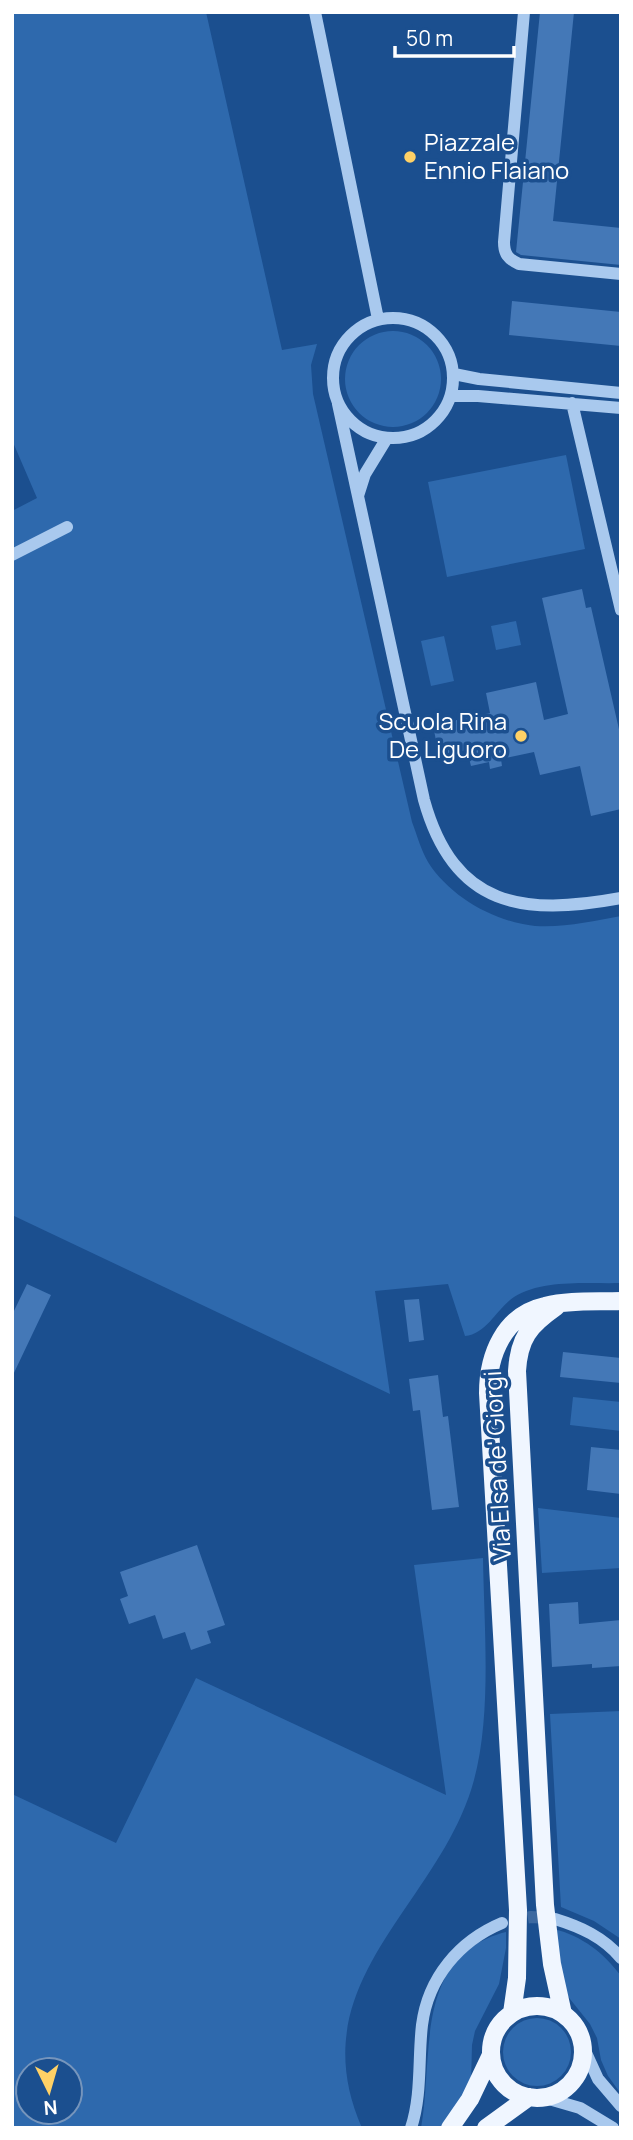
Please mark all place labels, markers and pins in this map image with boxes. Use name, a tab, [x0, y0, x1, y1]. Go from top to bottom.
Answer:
place label: Piazzale Ennio Flaiano	[424, 125, 569, 186]
marker: Piazzale Ennio Flaiano	[402, 149, 418, 165]
place label: Scuola Rina De Liguoro	[378, 704, 507, 765]
marker: Scuola Rina De Liguoro	[513, 728, 529, 744]

